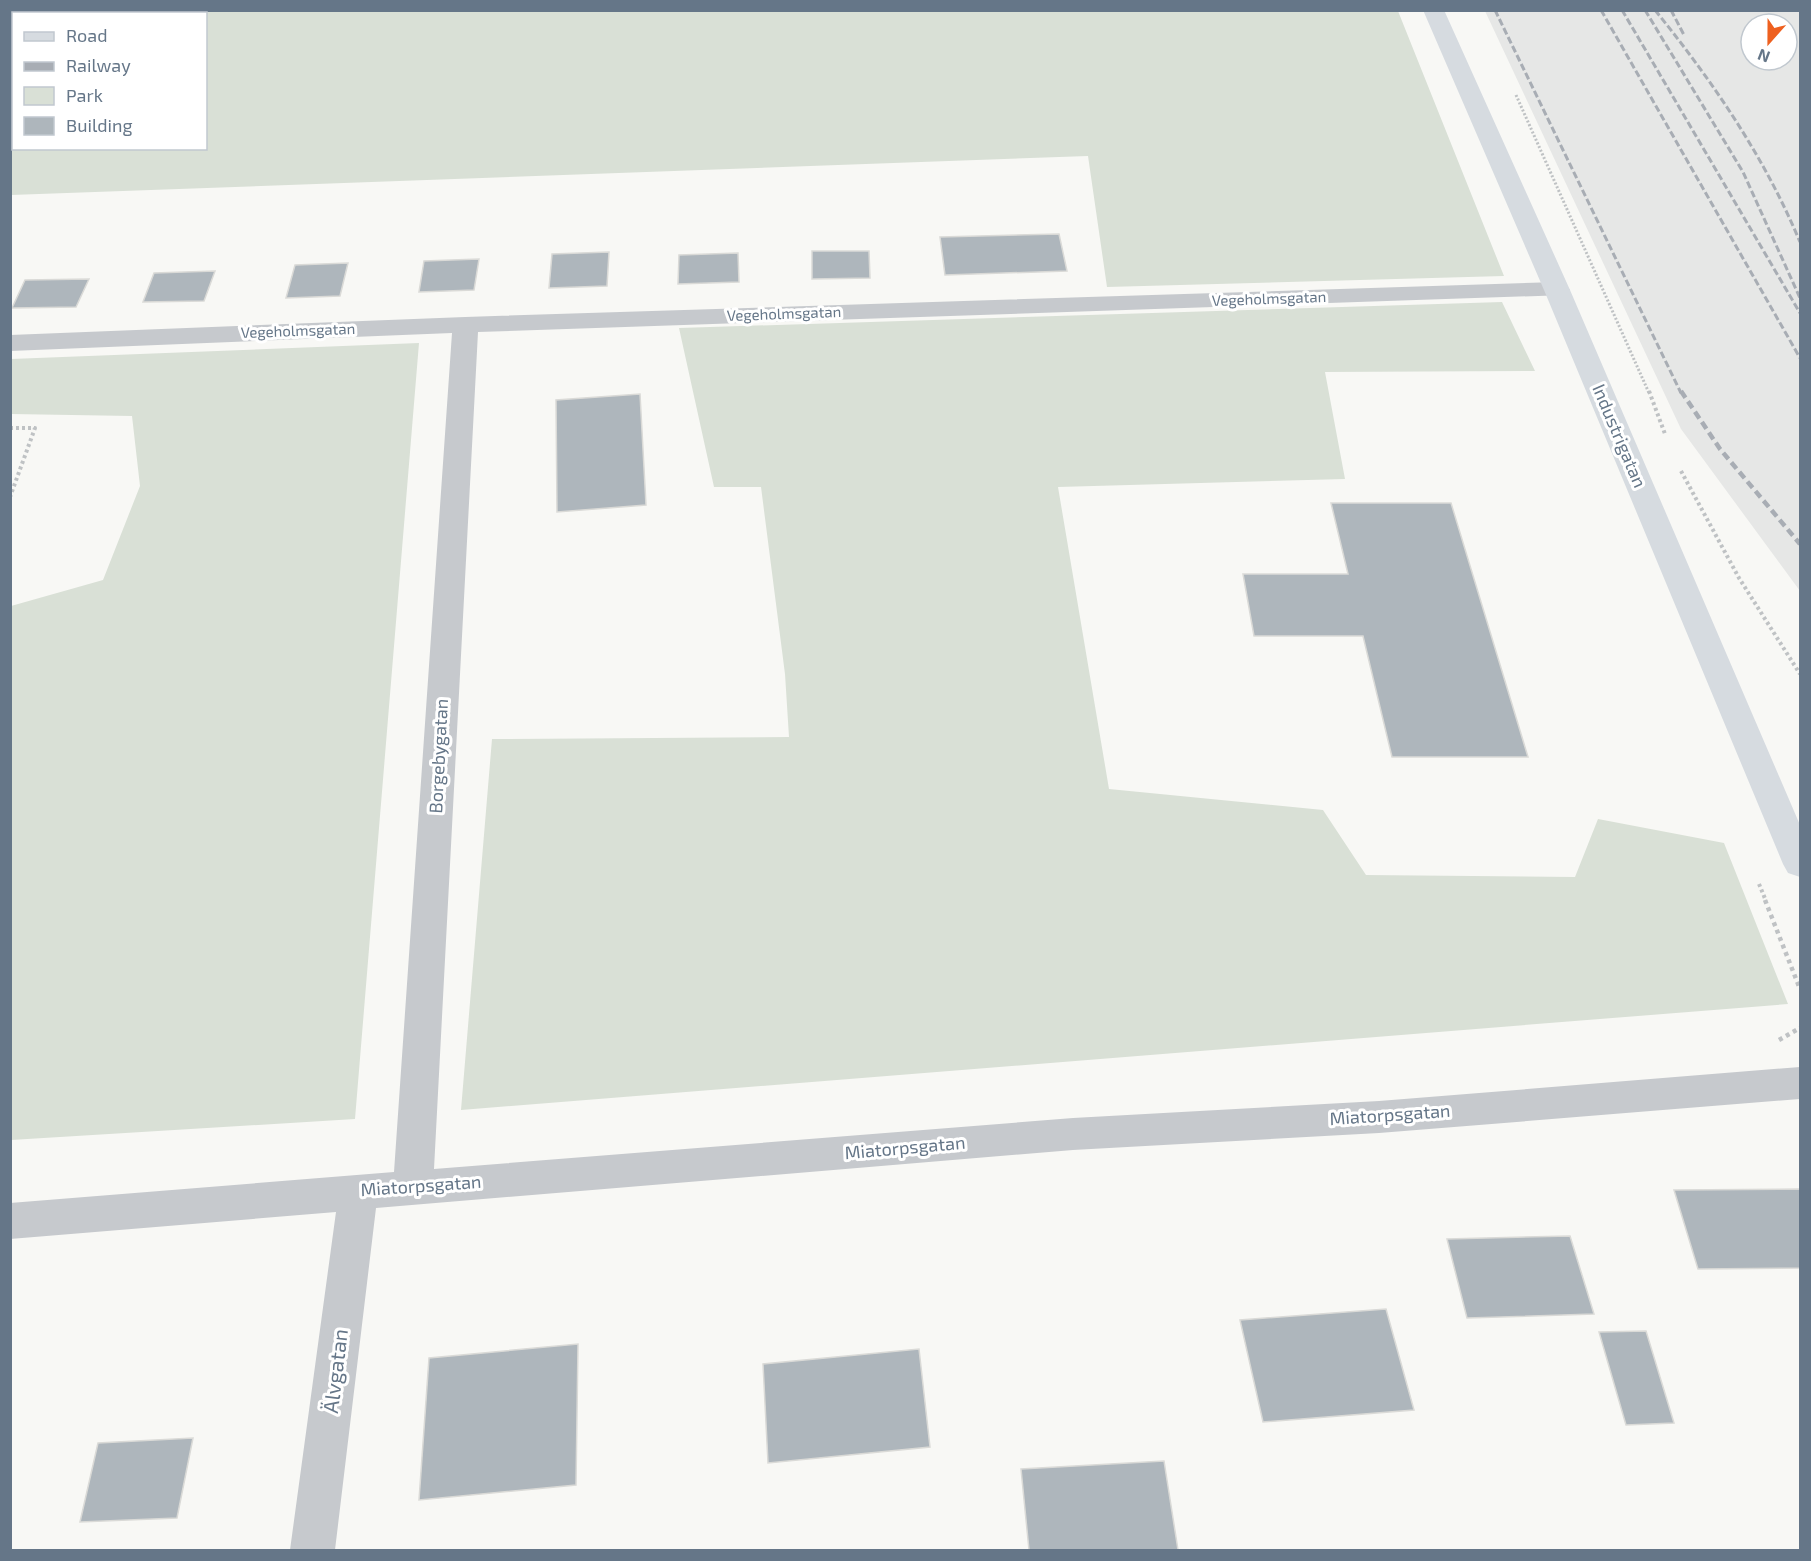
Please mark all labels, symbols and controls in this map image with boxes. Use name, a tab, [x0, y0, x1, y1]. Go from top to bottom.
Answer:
legend	[12, 12, 207, 150]
north arrow	[1739, 12, 1799, 72]
text: Road	[66, 24, 107, 46]
text: N	[1755, 46, 1772, 67]
text: Railway	[66, 54, 131, 76]
text: Park	[66, 84, 103, 106]
text: Building	[66, 114, 133, 136]
street label: Vegeholmsgatan	[1211, 287, 1327, 309]
street label: Vegeholmsgatan	[726, 302, 842, 324]
street label: Vegeholmsgatan	[240, 319, 356, 341]
street label: Industrigatan	[1588, 380, 1652, 491]
street label: Borgebygatan	[424, 698, 452, 814]
street label: Miatorpsgatan	[1329, 1099, 1451, 1129]
street label: Miatorpsgatan	[844, 1131, 966, 1163]
street label: Miatorpsgatan	[360, 1170, 482, 1200]
street label: Älvgatan	[317, 1327, 352, 1414]

